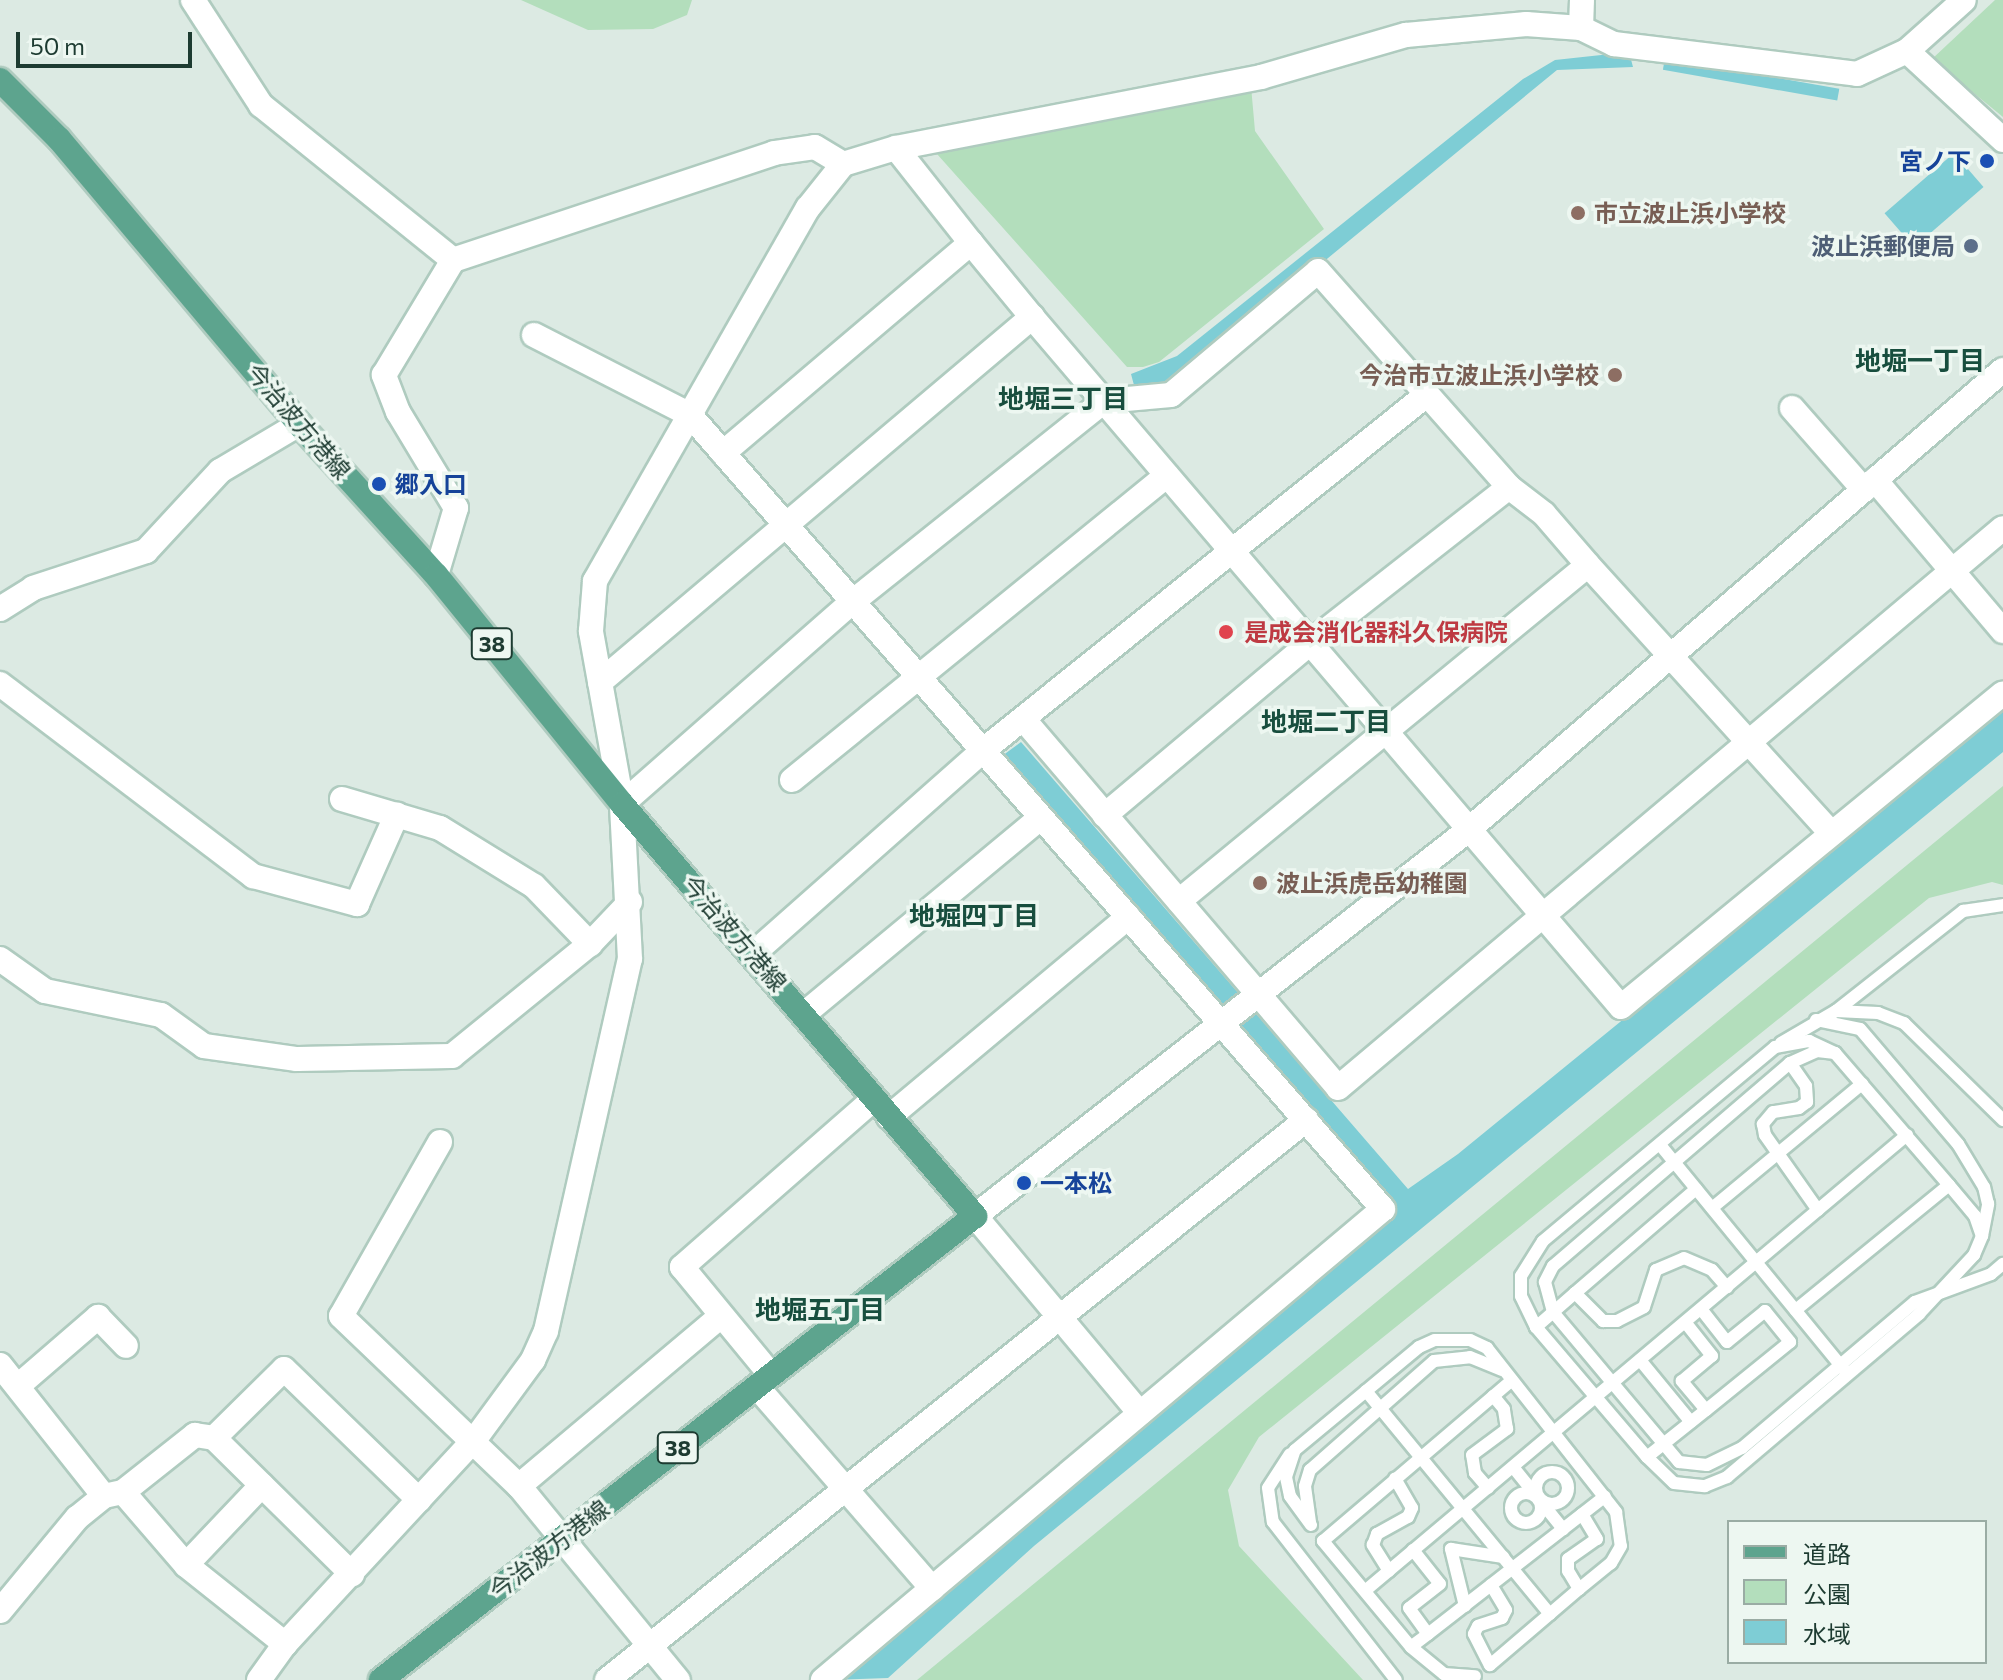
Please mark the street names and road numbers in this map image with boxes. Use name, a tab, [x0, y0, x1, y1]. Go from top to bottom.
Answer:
street label: 今治波方港線	[241, 357, 357, 485]
road number: 38	[470, 626, 514, 662]
street label: 今治波方港線	[677, 869, 793, 997]
road number: 38	[656, 1430, 700, 1466]
street label: 今治波方港線	[483, 1493, 615, 1605]

